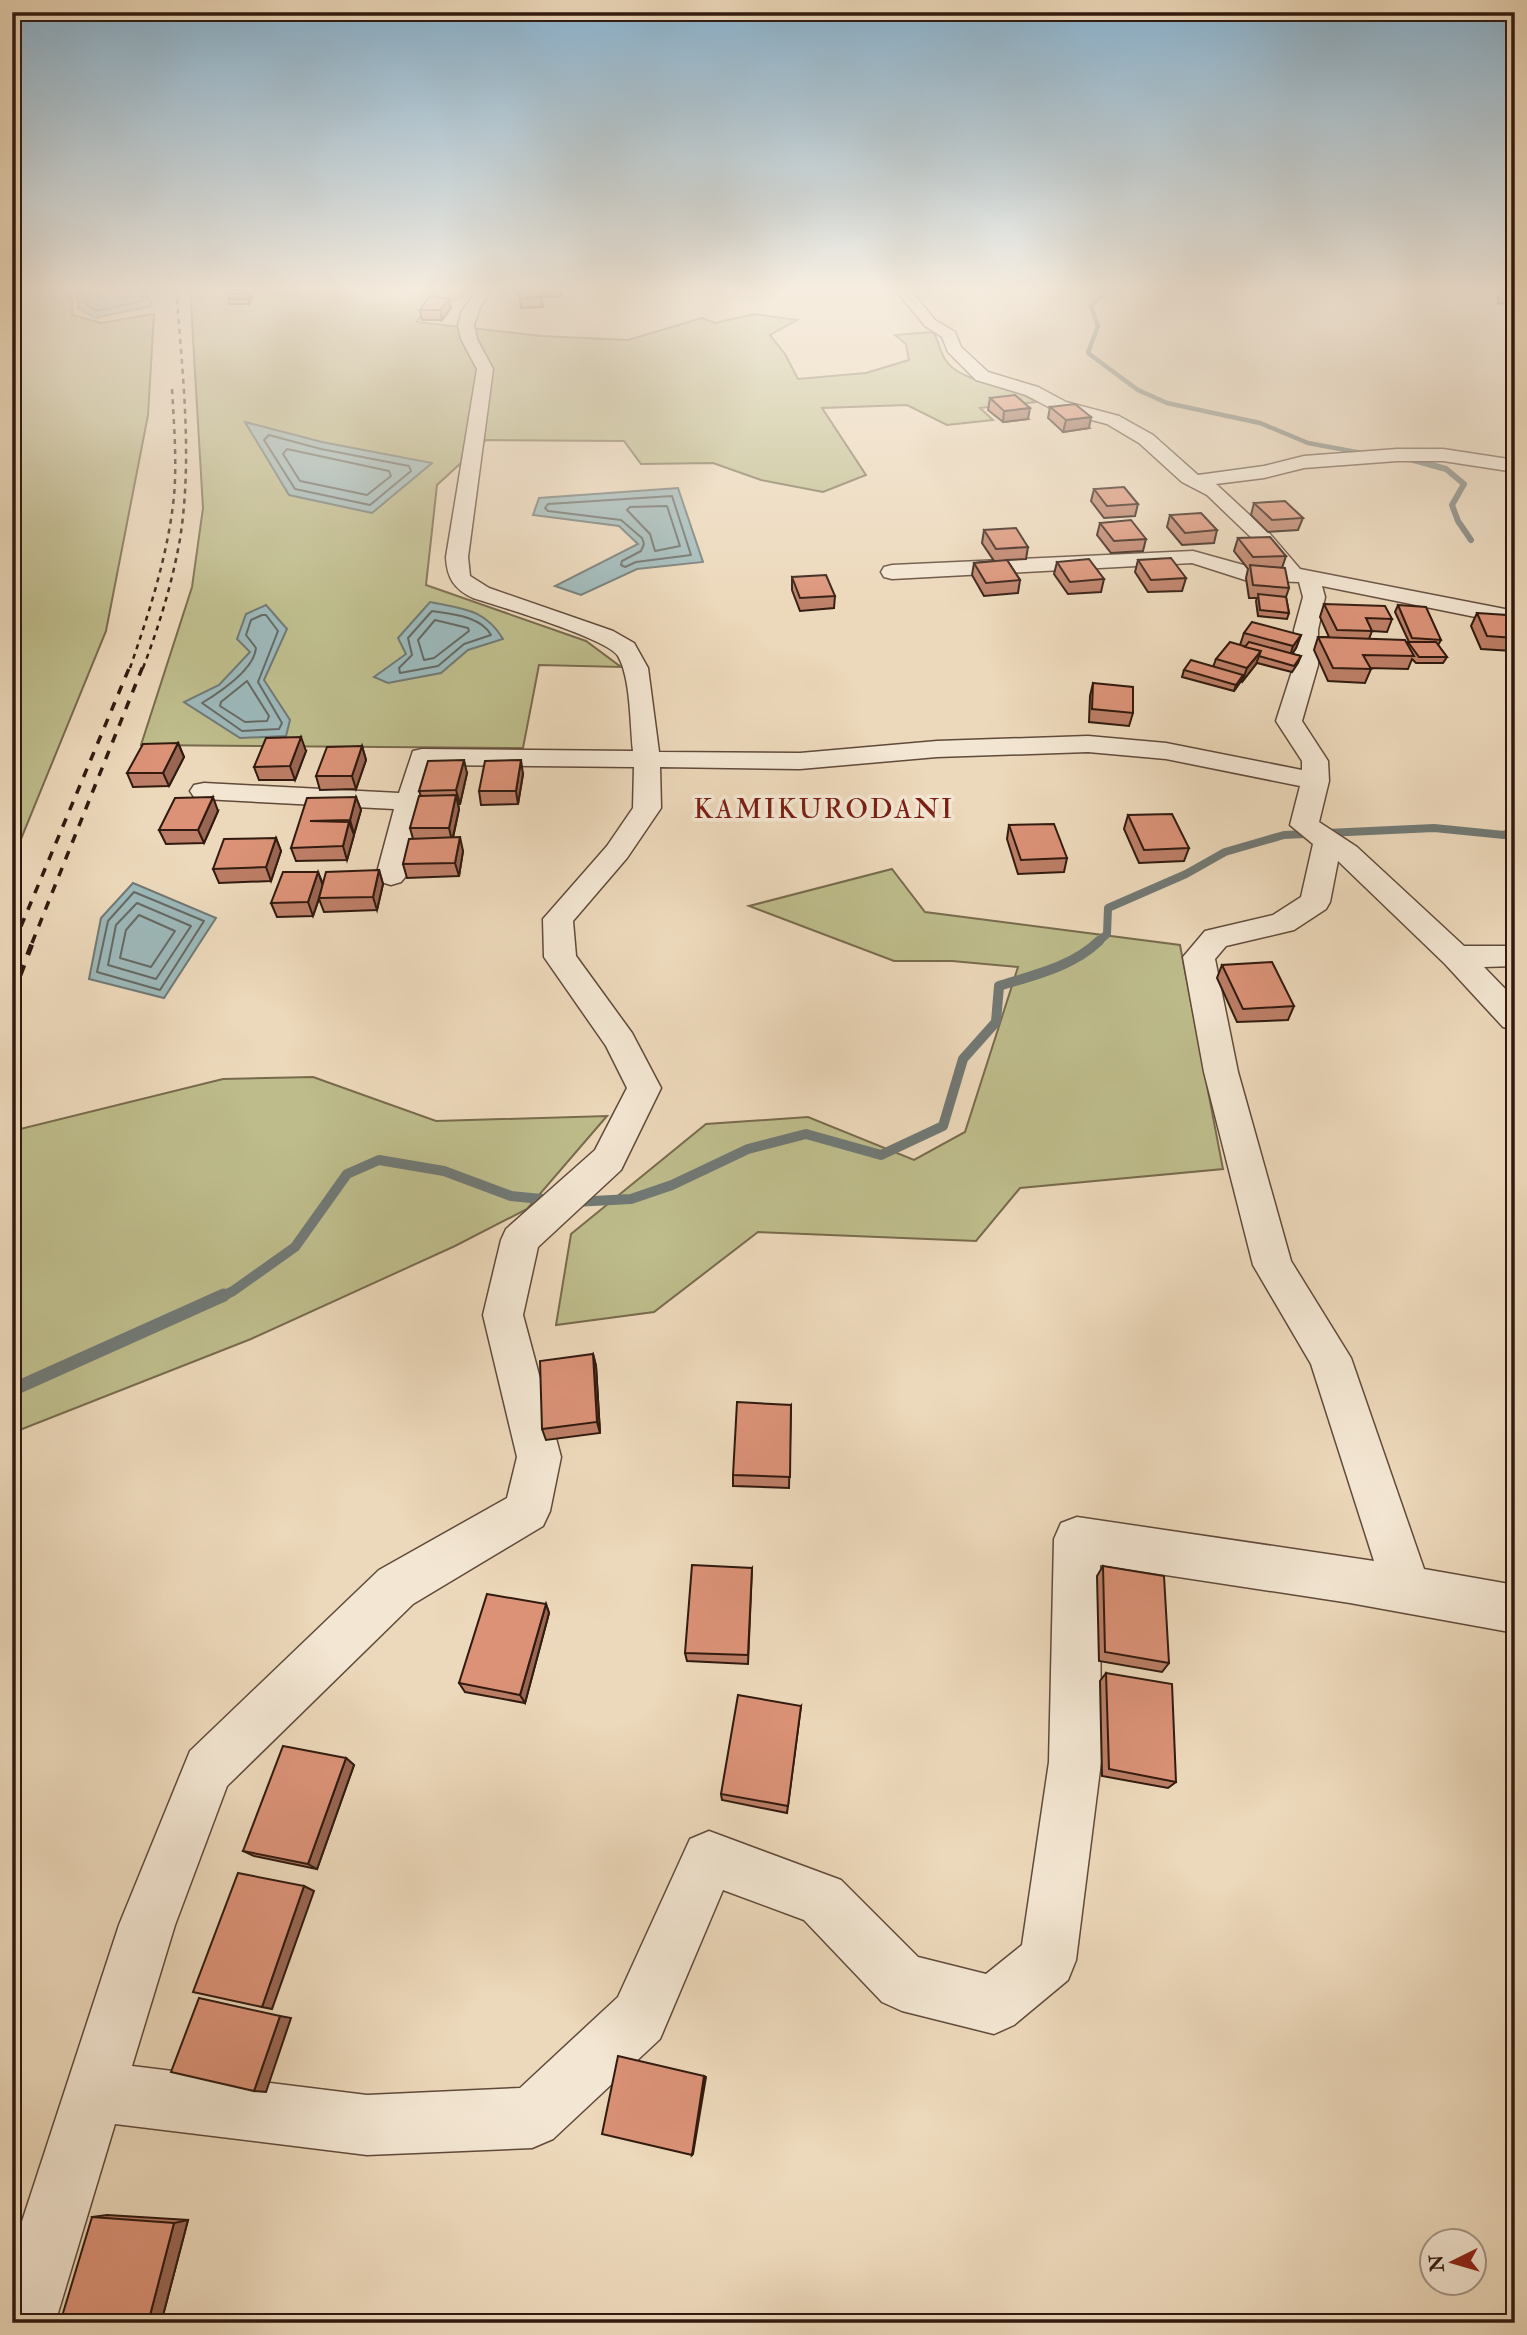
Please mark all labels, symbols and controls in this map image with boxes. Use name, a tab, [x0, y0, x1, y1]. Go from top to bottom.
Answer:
district label: KAMIKURODANI	[694, 792, 954, 827]
north arrow	[1418, 2226, 1488, 2296]
text: N	[1424, 2253, 1450, 2274]

